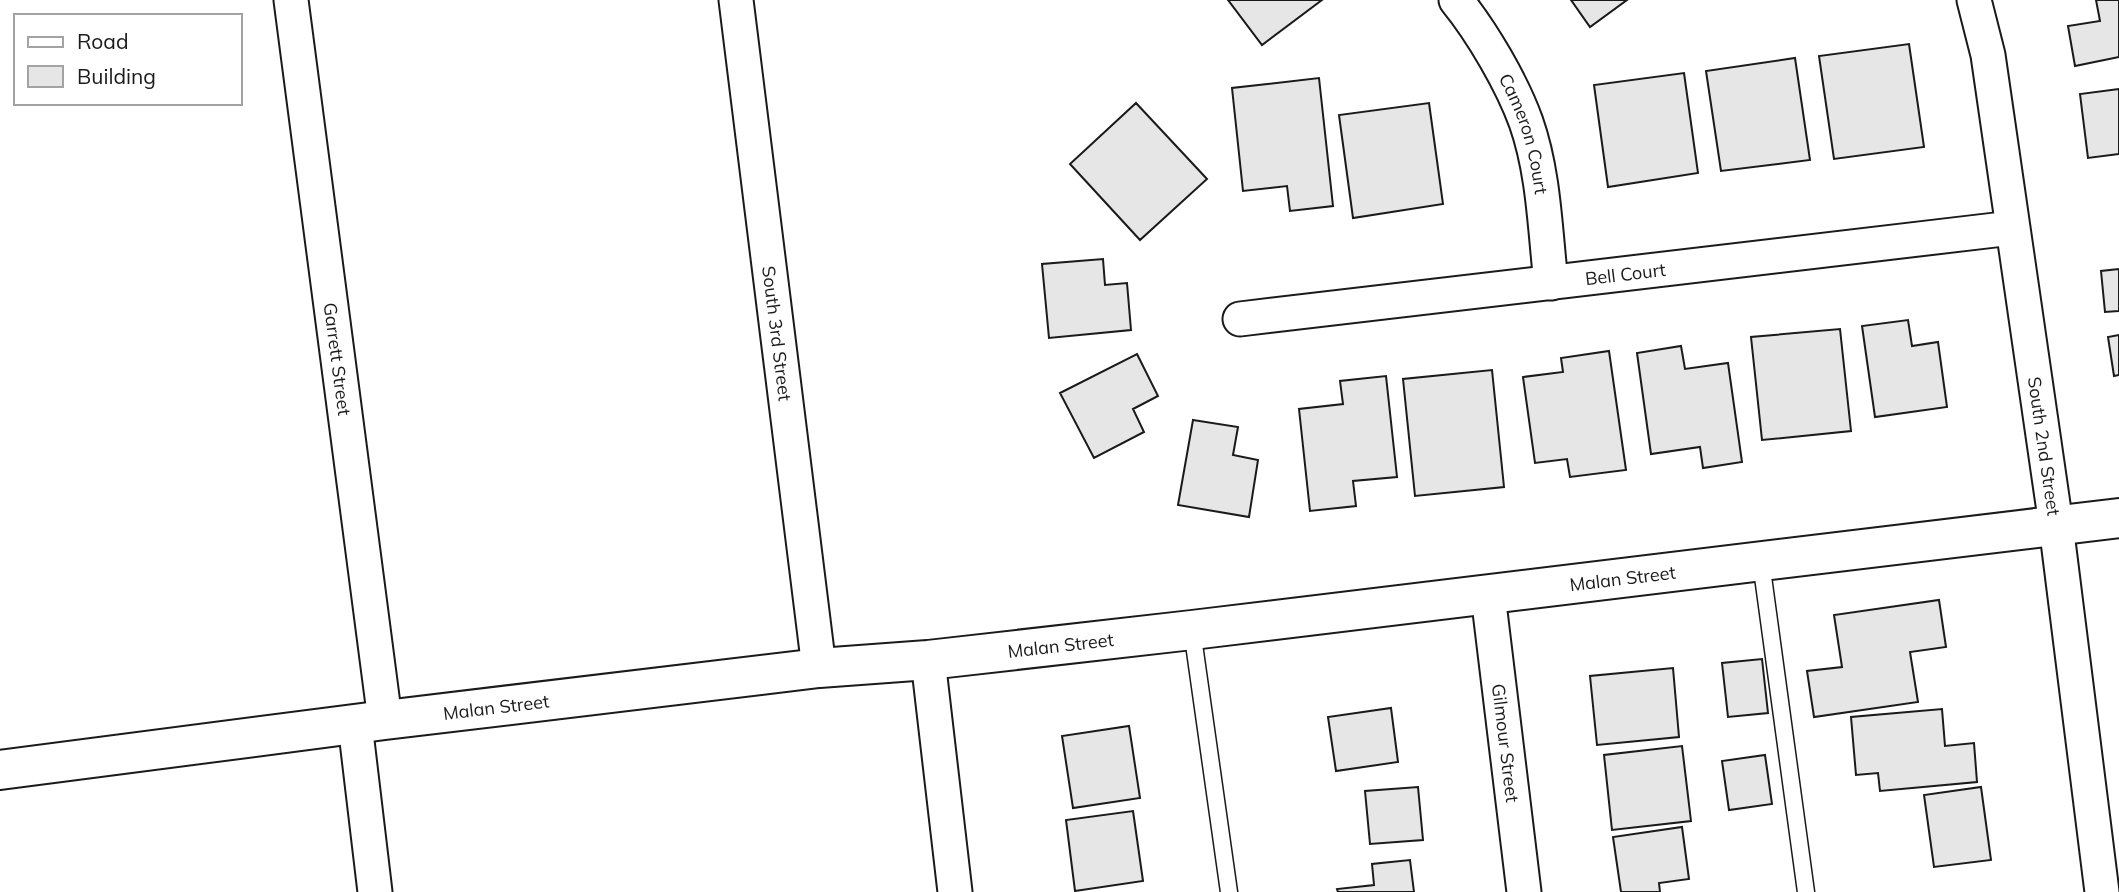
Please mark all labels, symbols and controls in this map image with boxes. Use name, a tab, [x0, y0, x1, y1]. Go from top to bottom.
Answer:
legend	[14, 14, 242, 105]
text: Road	[77, 28, 128, 54]
text: Building	[77, 63, 156, 89]
street label: Cameron Court	[1494, 69, 1553, 196]
street label: Bell Court	[1584, 257, 1667, 290]
street label: South 3rd Street	[758, 265, 797, 402]
street label: Garrett Street	[319, 301, 357, 417]
street label: South 2nd Street	[2023, 375, 2066, 517]
street label: Malan Street	[1568, 560, 1677, 596]
street label: Malan Street	[1006, 628, 1115, 662]
street label: Gilmour Street	[1487, 682, 1525, 804]
street label: Malan Street	[442, 689, 550, 724]

